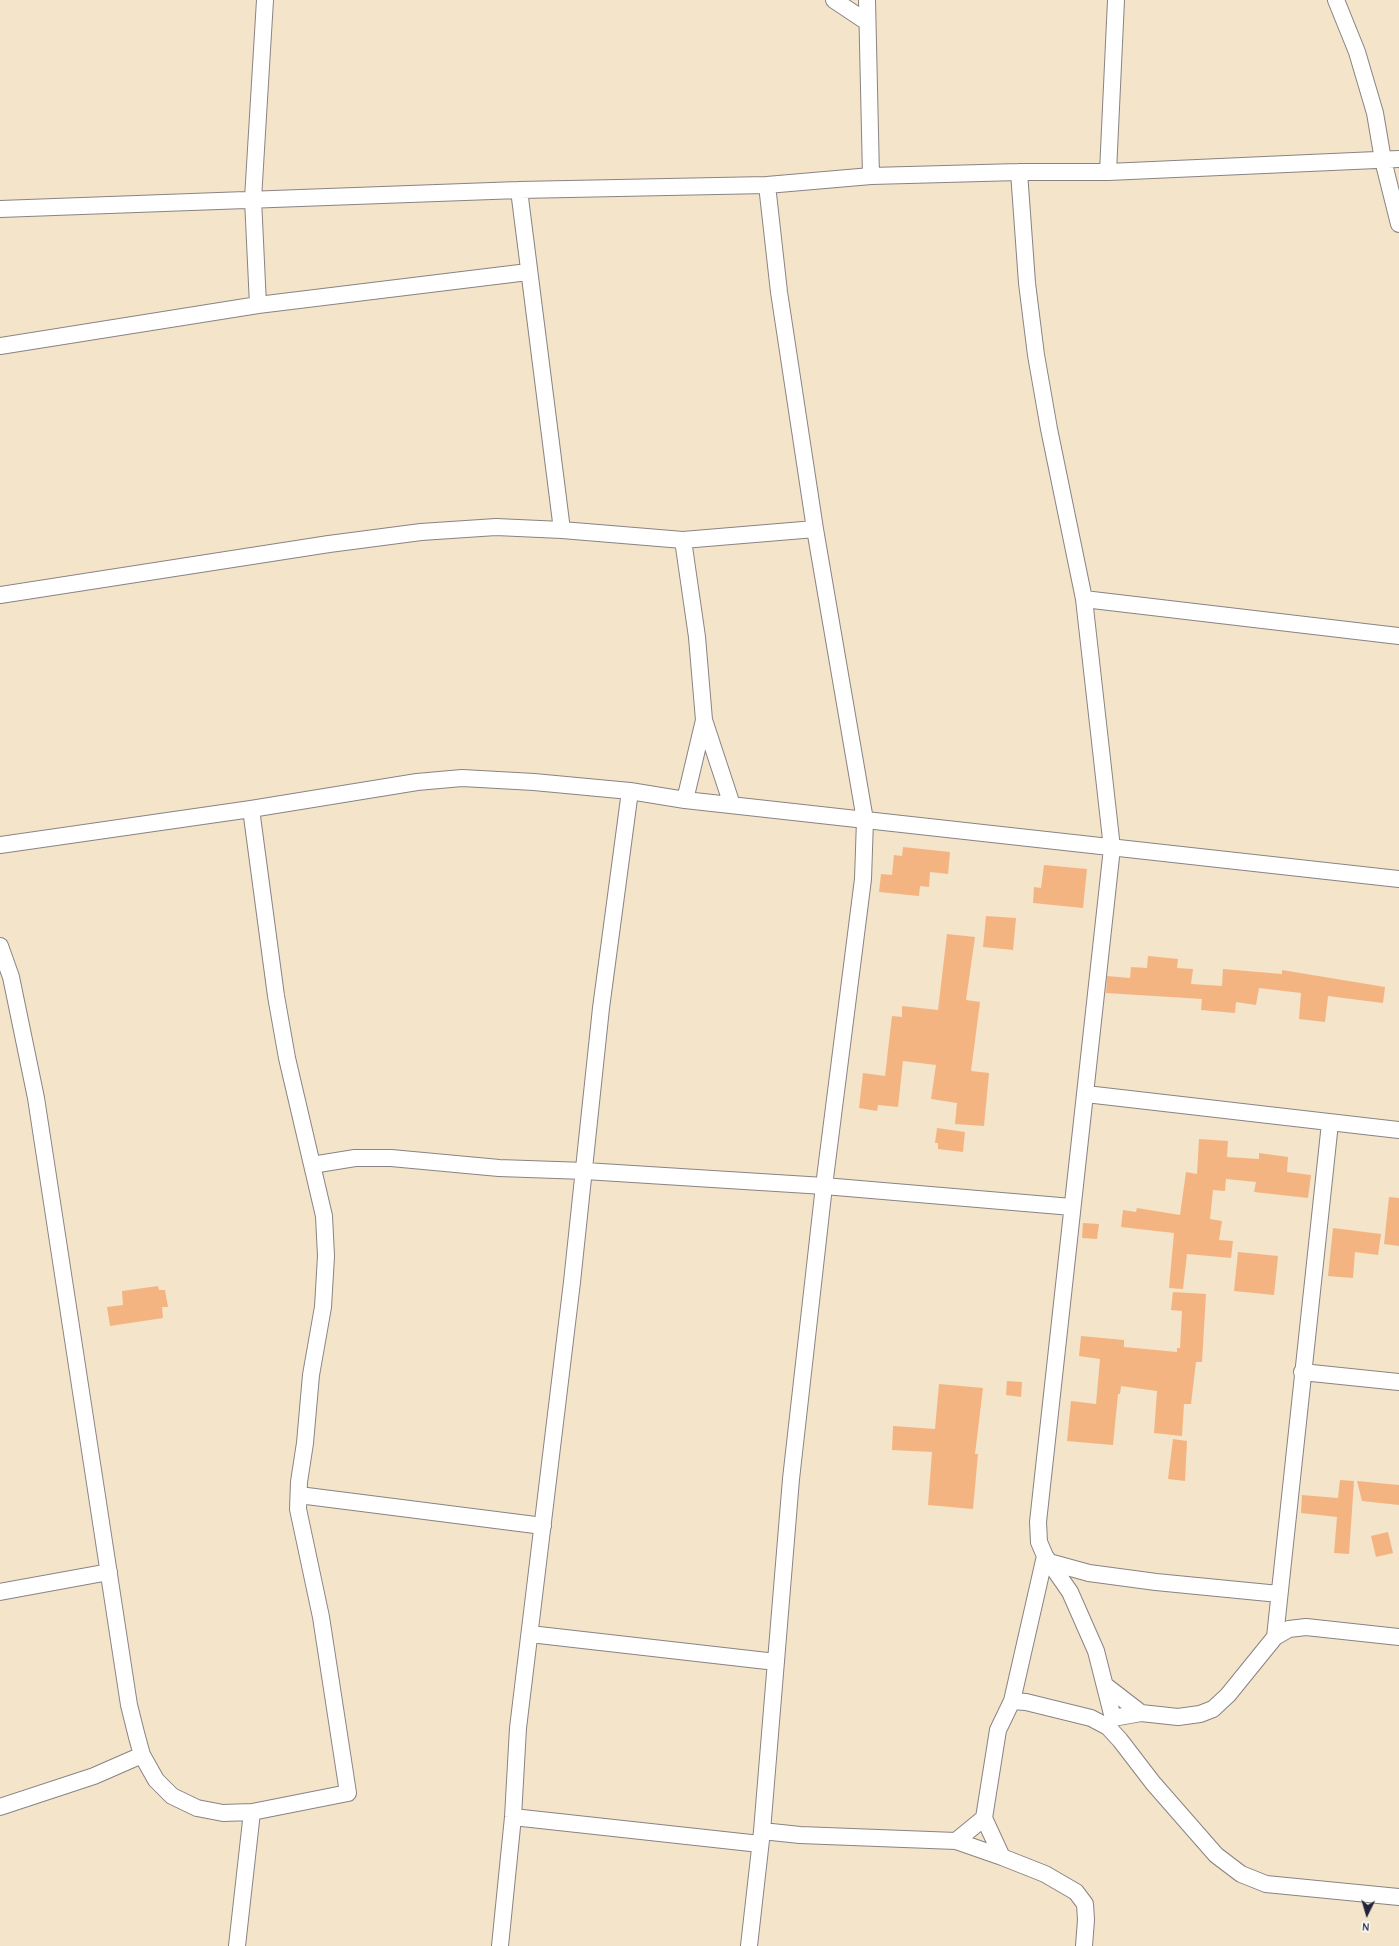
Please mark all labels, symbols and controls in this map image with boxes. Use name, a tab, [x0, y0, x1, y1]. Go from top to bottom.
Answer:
north arrow	[1347, 1894, 1387, 1934]
text: N	[1362, 1920, 1370, 1933]

